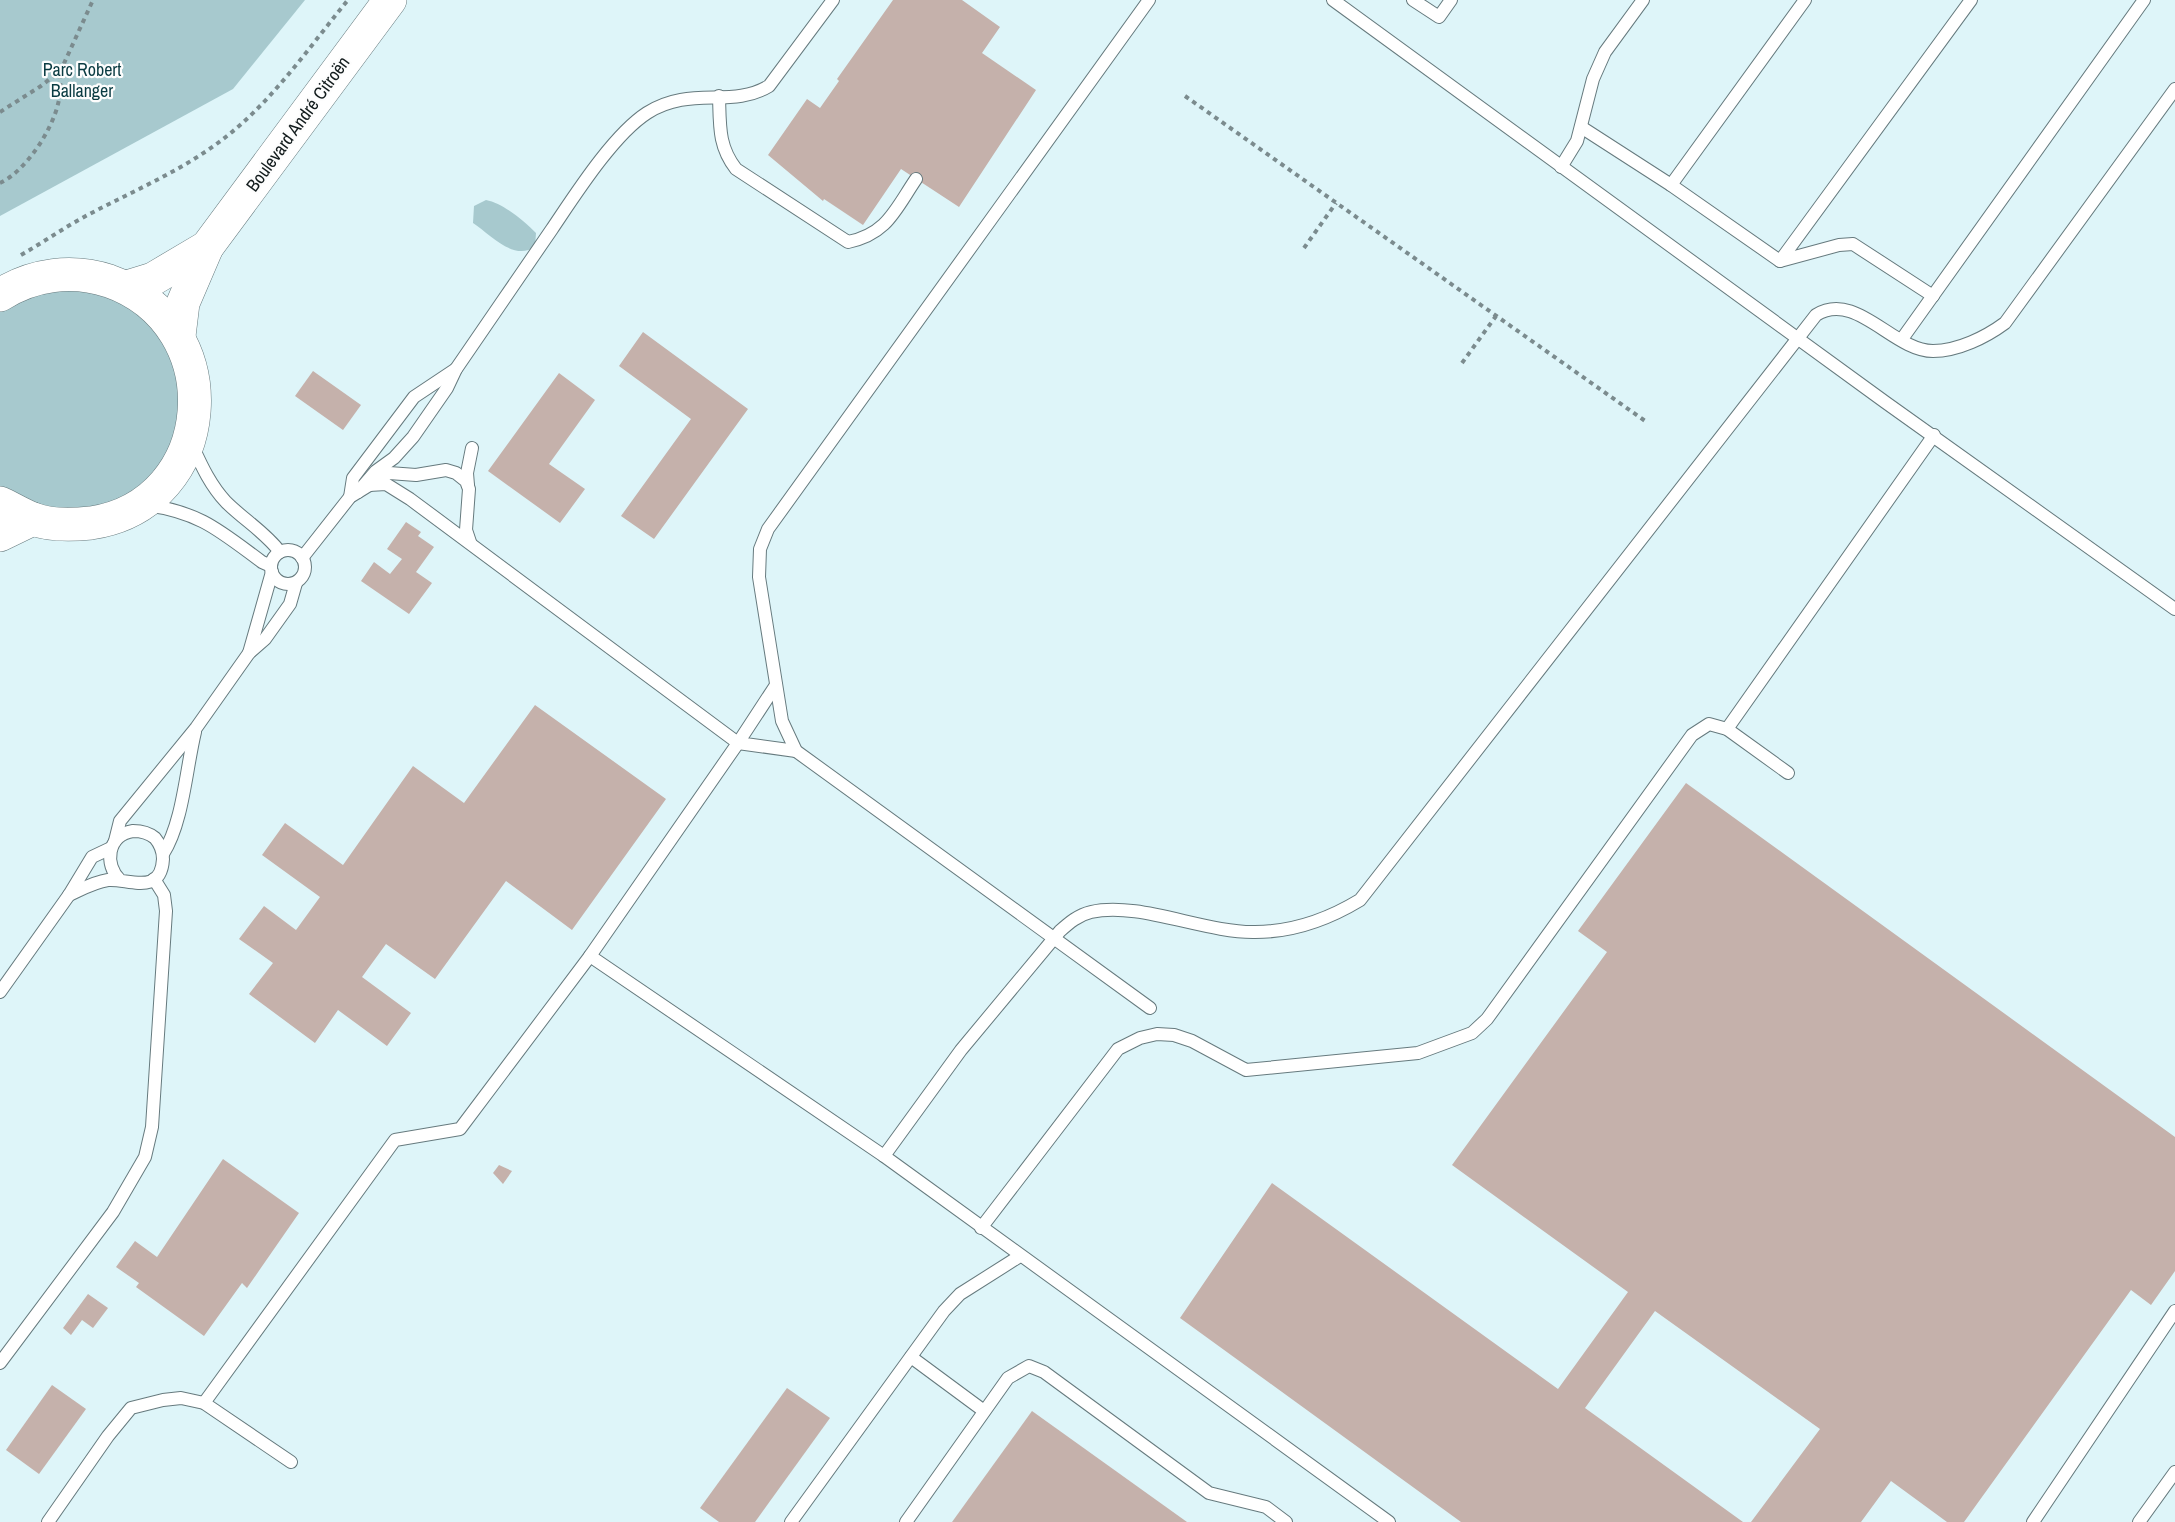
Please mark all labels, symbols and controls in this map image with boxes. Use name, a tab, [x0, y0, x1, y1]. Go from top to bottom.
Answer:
street label: Boulevard André Citroën	[240, 51, 355, 196]
park label: Parc Robert Ballanger	[43, 57, 121, 103]

